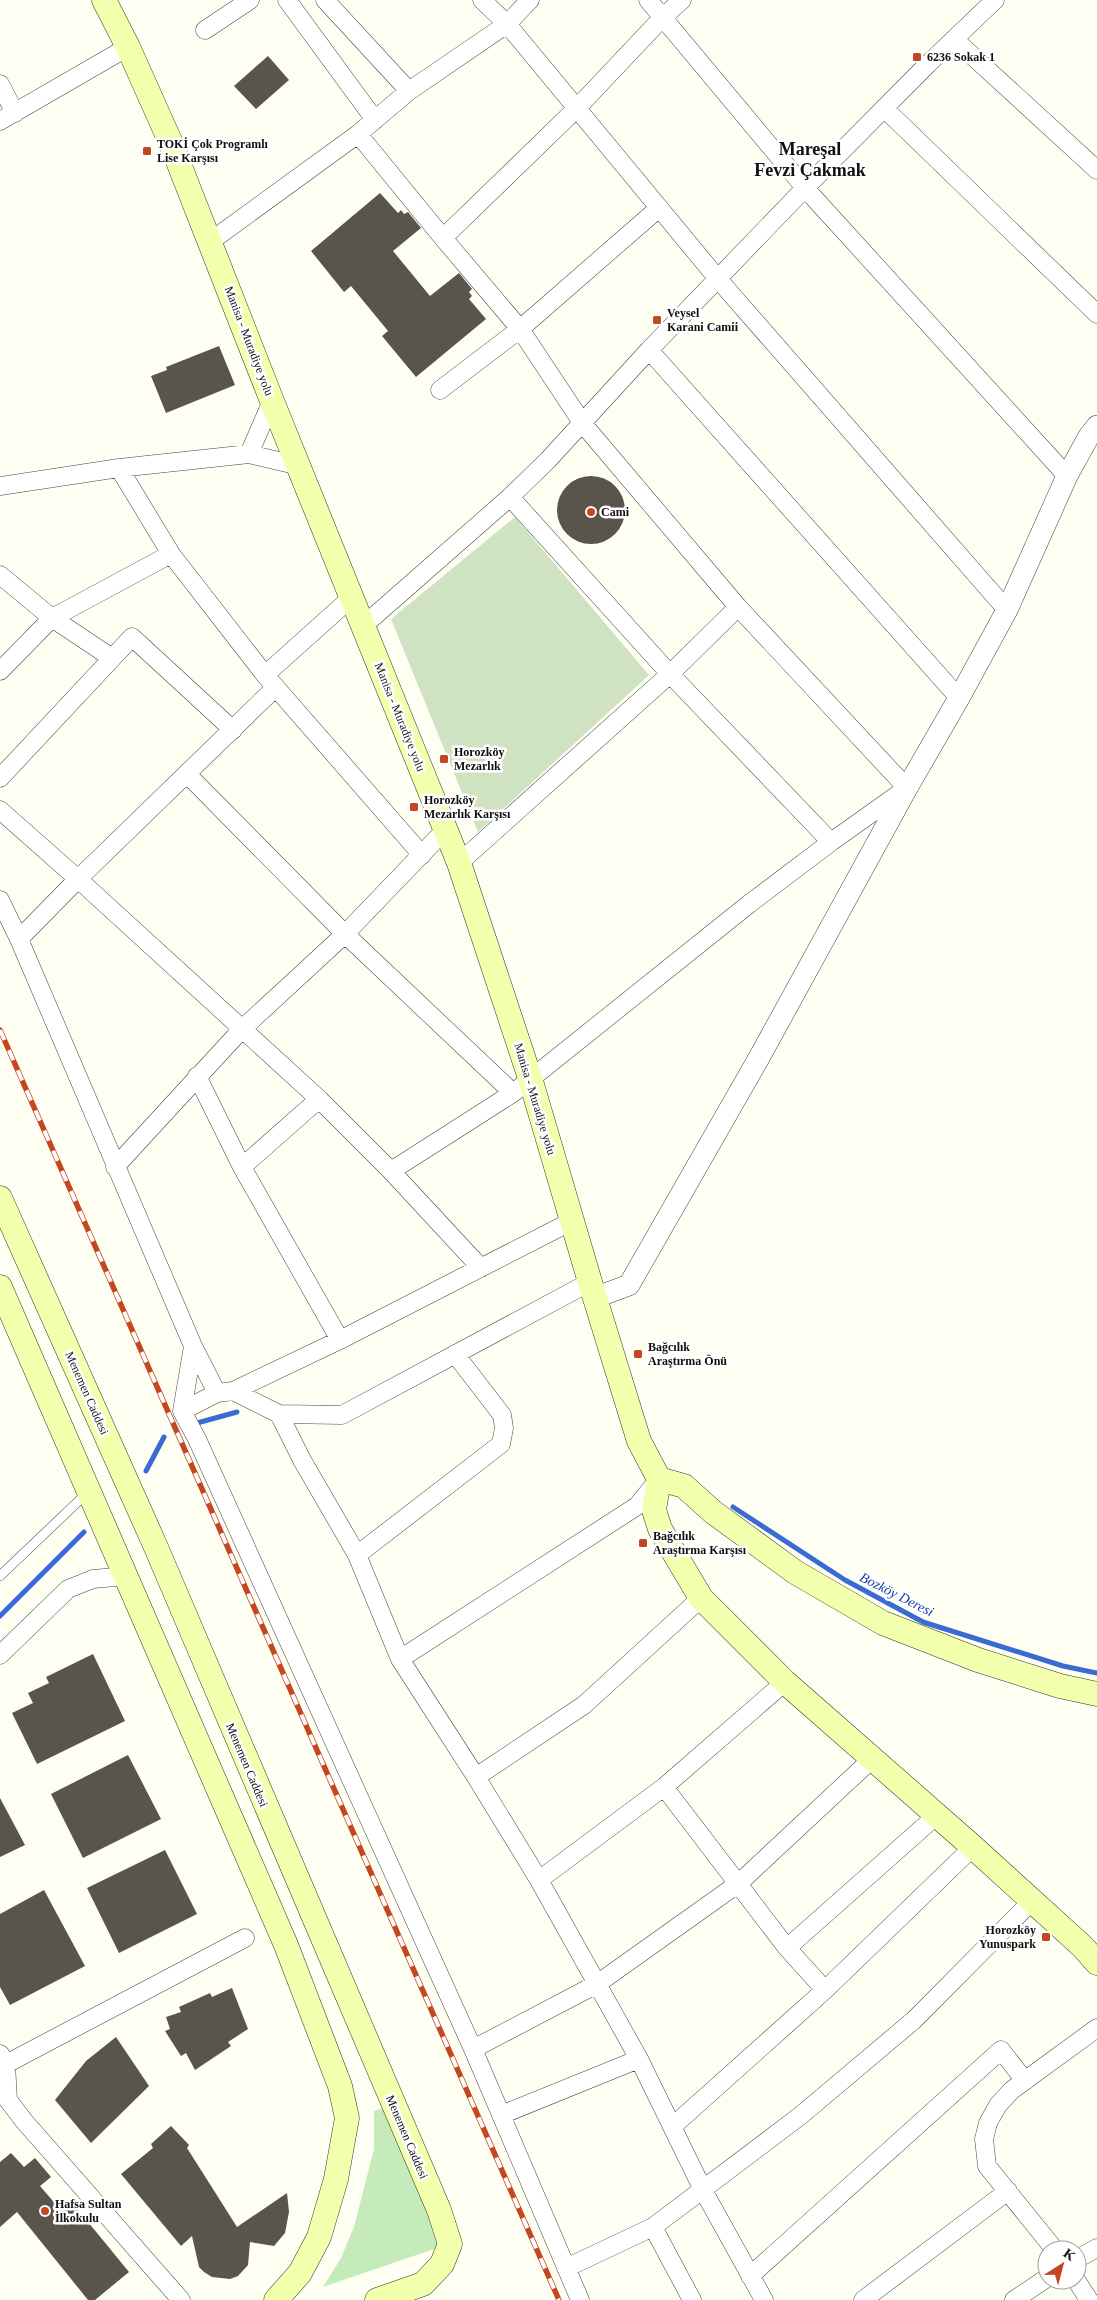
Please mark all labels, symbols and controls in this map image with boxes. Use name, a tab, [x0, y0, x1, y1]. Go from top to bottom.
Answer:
place label: 6236 Sokak 1	[927, 50, 995, 64]
marker: 6236 Sokak 1	[911, 51, 923, 63]
place label: TOKİ Çok Programlı Lise Karşısı	[157, 137, 269, 165]
district label: Mareşal Fevzi Çakmak	[754, 139, 866, 180]
marker: TOKİ Çok Programlı Lise Karşısı	[141, 145, 153, 157]
street label: Manisa - Muradiye yolu	[222, 284, 276, 398]
place label: Veysel Karani Camii	[667, 306, 739, 334]
marker: Veysel Karani Camii	[651, 314, 663, 326]
place label: Cami	[601, 505, 630, 519]
marker: Cami	[585, 506, 597, 518]
street label: Manisa - Muradiye yolu	[372, 660, 428, 774]
place label: Horozköy Mezarlık	[454, 745, 504, 773]
marker: Horozköy Mezarlık	[438, 753, 450, 765]
place label: Horozköy Mezarlık Karşısı	[424, 793, 511, 821]
marker: Horozköy Mezarlık Karşısı	[408, 801, 420, 813]
street label: Manisa - Muradiye yolu	[511, 1041, 559, 1157]
place label: Bağcılık Araştırma Önü	[648, 1340, 727, 1368]
marker: Bağcılık Araştırma Önü	[632, 1348, 644, 1360]
street label: Menemen Caddesi	[62, 1349, 112, 1437]
place label: Bağcılık Araştırma Karşısı	[653, 1529, 747, 1557]
marker: Bağcılık Araştırma Karşısı	[637, 1537, 649, 1549]
water label: Bozköy Deresi	[857, 1569, 936, 1620]
street label: Menemen Caddesi	[223, 1721, 271, 1810]
place label: Horozköy Yunuspark	[979, 1923, 1036, 1951]
marker: Horozköy Yunuspark	[1040, 1931, 1052, 1943]
street label: Menemen Caddesi	[383, 2093, 431, 2182]
place label: Hafsa Sultan İlkokulu	[55, 2197, 122, 2225]
marker: Hafsa Sultan İlkokulu	[39, 2205, 51, 2217]
north arrow	[1037, 2240, 1087, 2290]
text: K	[1061, 2246, 1078, 2264]

